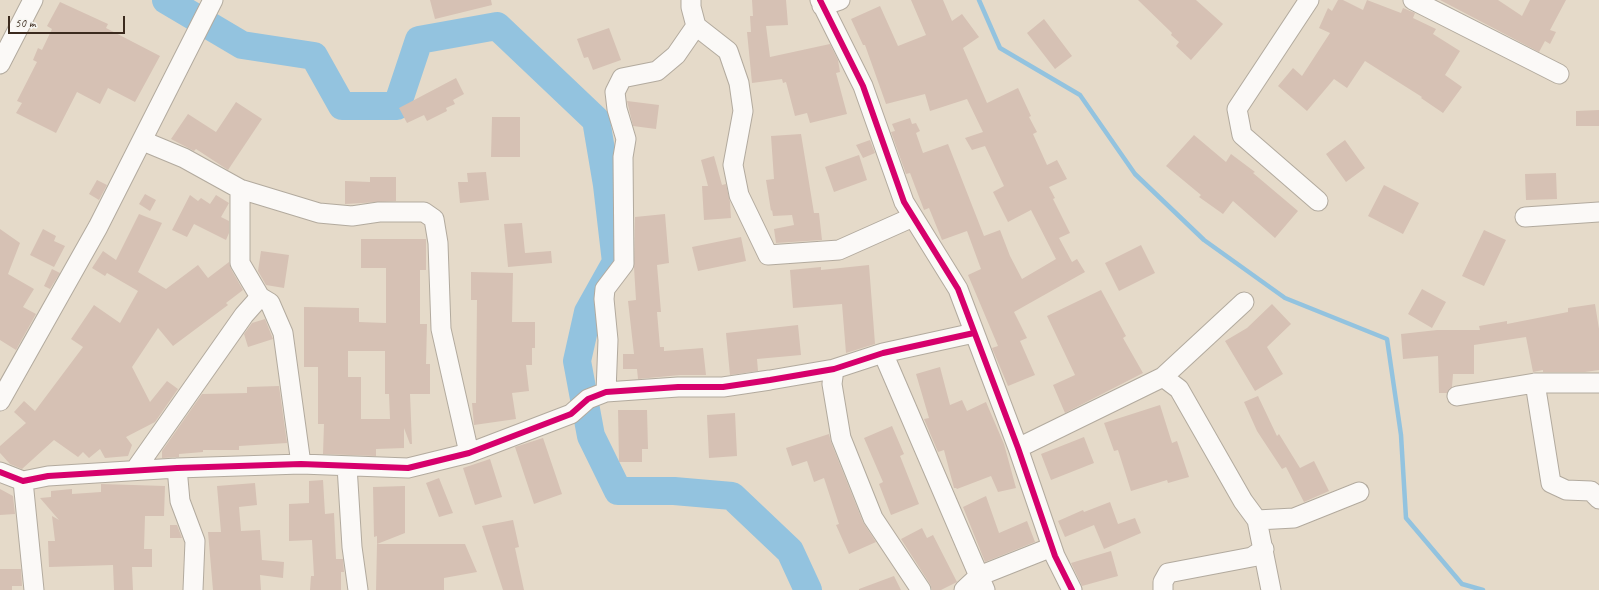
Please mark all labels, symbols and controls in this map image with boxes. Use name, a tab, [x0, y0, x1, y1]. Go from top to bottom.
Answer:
scale bar	[10, 8, 127, 34]
text: 50 m	[15, 15, 35, 31]

